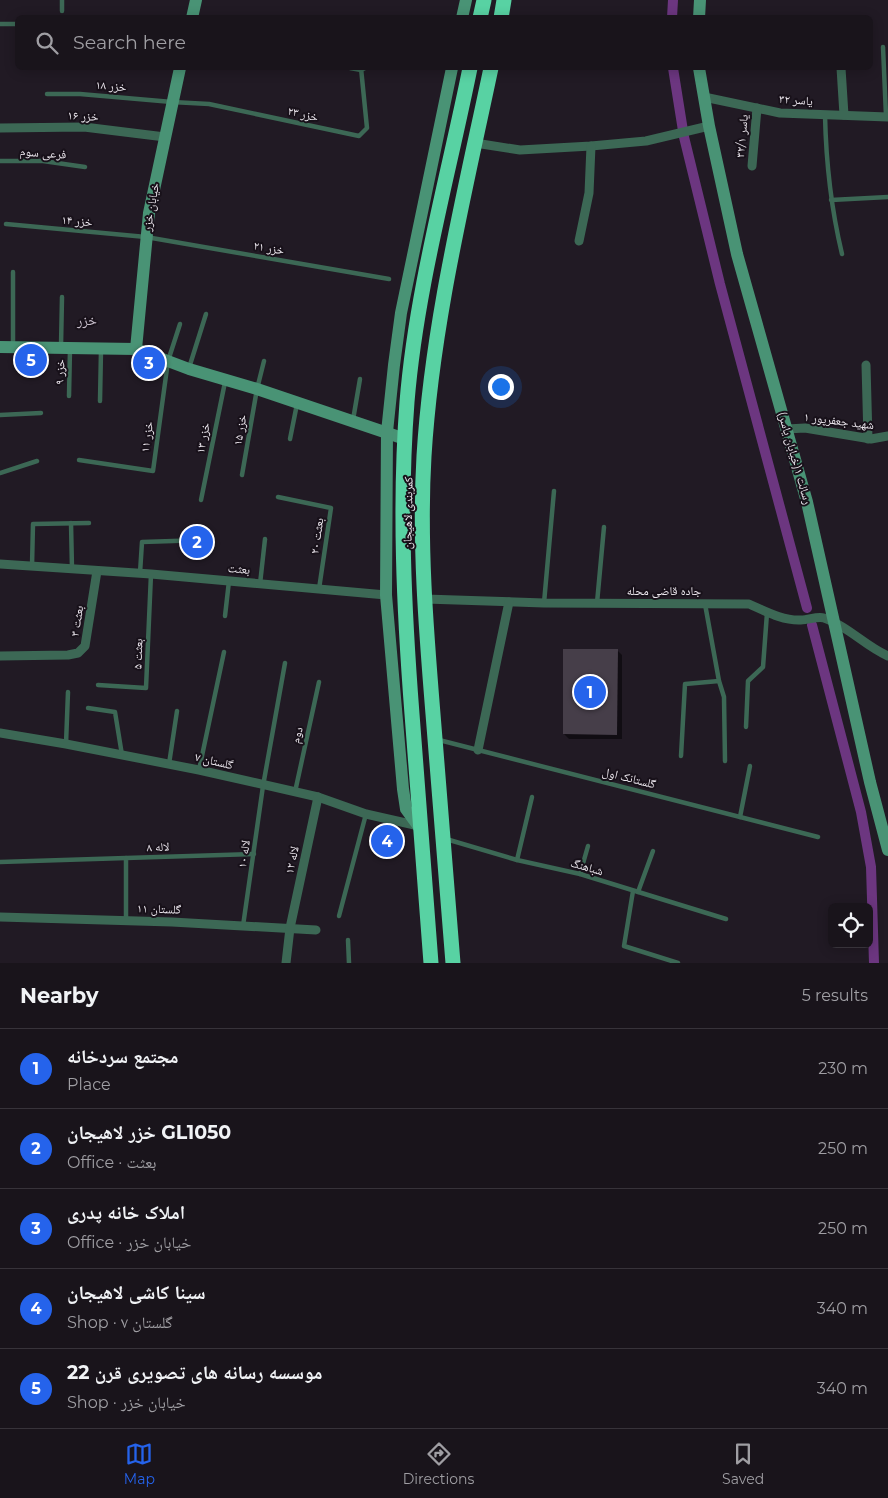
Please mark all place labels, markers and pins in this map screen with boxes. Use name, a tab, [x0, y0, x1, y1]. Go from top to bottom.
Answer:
pin: 5	[15, 341, 47, 379]
pin: 3	[133, 344, 165, 382]
pin: 2	[181, 523, 213, 561]
pin: 1	[574, 673, 606, 711]
pin: 4	[371, 822, 403, 860]

